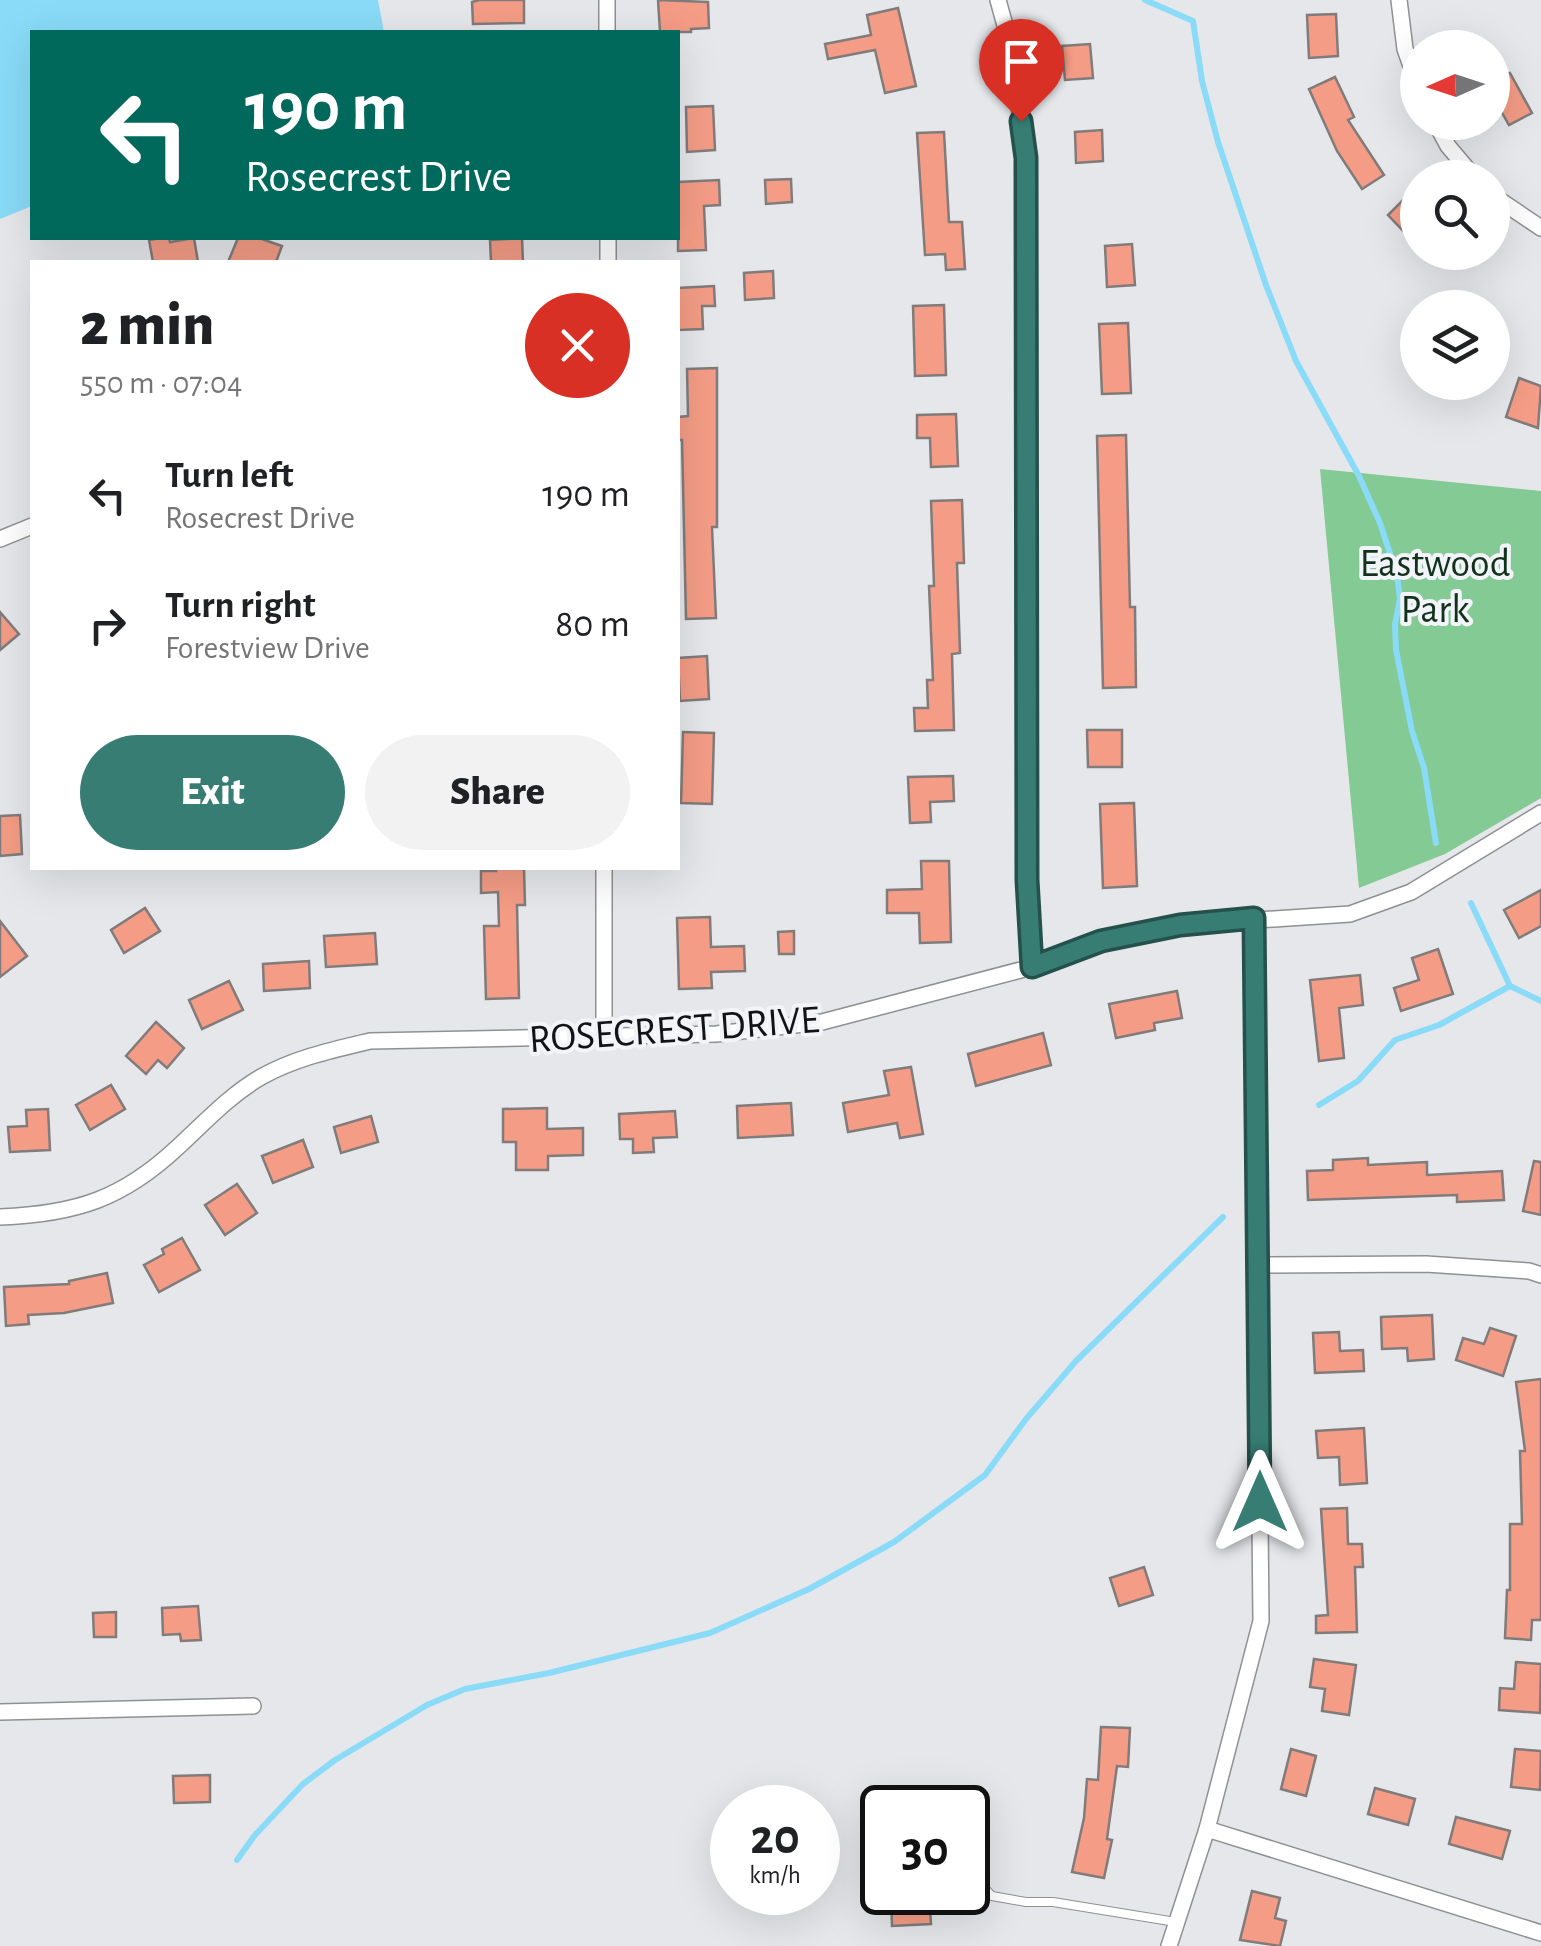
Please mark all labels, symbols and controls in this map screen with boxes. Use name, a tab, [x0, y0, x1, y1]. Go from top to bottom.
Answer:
pin	[979, 19, 1064, 122]
north arrow	[1400, 30, 1510, 140]
map controls	[1400, 30, 1510, 400]
icon: arrive	[994, 34, 1049, 89]
icon: left	[80, 70, 210, 200]
text: 190 m	[245, 73, 408, 143]
text: Rosecrest Drive	[245, 155, 512, 200]
button: search	[1400, 160, 1510, 270]
button: layers	[1400, 290, 1510, 400]
button: close	[525, 293, 630, 398]
text: 2 min	[80, 296, 214, 356]
text: 550 m · 07:04	[80, 367, 242, 399]
text: Turn left	[165, 457, 293, 495]
icon: left	[80, 468, 135, 523]
text: 190 m	[542, 476, 630, 514]
text: Rosecrest Drive	[165, 502, 355, 534]
park label: Eastwood Park	[1360, 544, 1510, 630]
text: Turn right	[165, 587, 315, 625]
icon: right	[80, 598, 135, 653]
text: 80 m	[555, 606, 630, 644]
text: Forestview Drive	[165, 632, 370, 664]
button: Exit	[80, 735, 345, 850]
button: Share	[365, 735, 630, 850]
street label: ROSECREST DRIVE	[527, 1000, 821, 1060]
position arrow	[1208, 1450, 1312, 1554]
speed limit sign: 30	[860, 1785, 990, 1915]
text: 20	[750, 1813, 800, 1863]
text: km/h	[749, 1863, 801, 1888]

